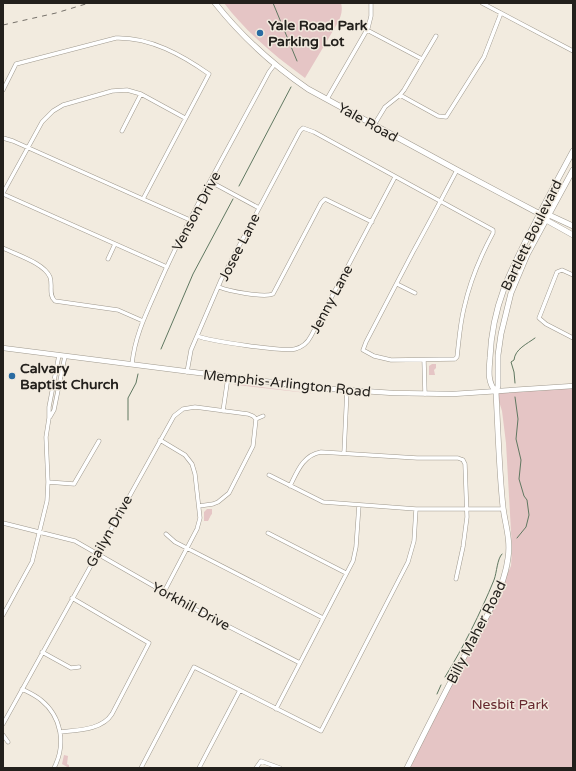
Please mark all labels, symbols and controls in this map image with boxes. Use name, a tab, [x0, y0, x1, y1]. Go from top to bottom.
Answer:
place label: Yale Road Park Parking Lot	[268, 17, 368, 50]
marker: Yale Road Park Parking Lot	[255, 28, 265, 38]
street label: Yale Road	[335, 99, 401, 146]
street label: Venson Drive	[168, 169, 224, 254]
street label: Bartlett Boulevard	[497, 177, 566, 293]
street label: Josee Lane	[215, 211, 264, 284]
street label: Jenny Lane	[306, 262, 357, 336]
place label: Calvary Baptist Church	[20, 360, 119, 393]
street label: Memphis-Arlington Road	[202, 366, 372, 401]
marker: Calvary Baptist Church	[7, 371, 17, 381]
street label: Gailyn Drive	[83, 492, 136, 570]
street label: Billy Maher Road	[443, 578, 510, 687]
street label: Yorkhill Drive	[149, 579, 233, 634]
park label: Nesbit Park	[472, 696, 549, 713]

